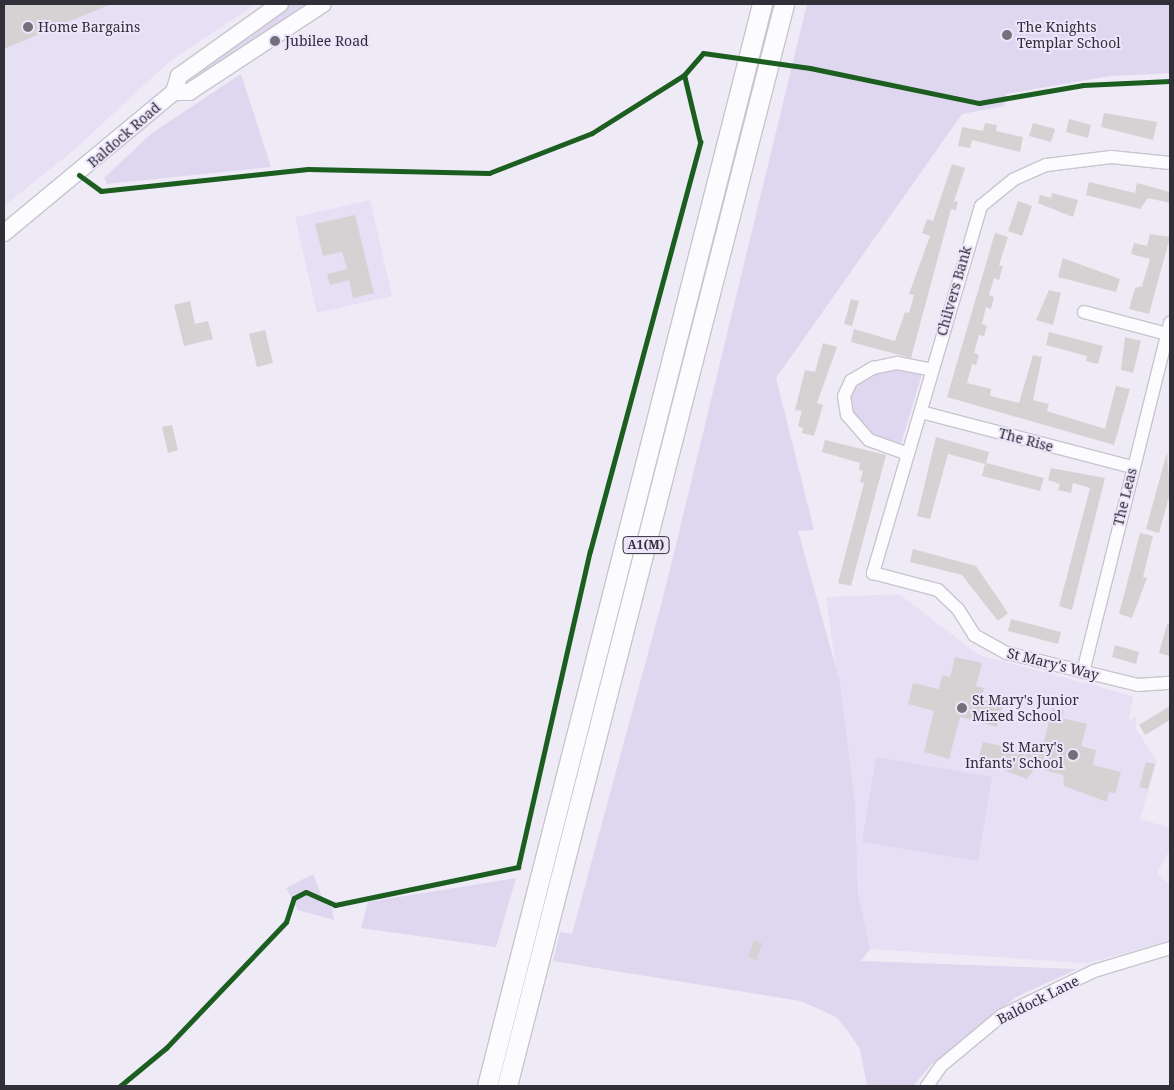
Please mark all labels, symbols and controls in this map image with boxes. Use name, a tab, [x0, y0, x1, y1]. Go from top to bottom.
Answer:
place label: Home Bargains	[38, 19, 140, 35]
place label: The Knights Templar School	[1017, 19, 1121, 52]
marker: Home Bargains	[22, 21, 34, 33]
marker: The Knights Templar School	[1001, 29, 1013, 41]
place label: Jubilee Road	[285, 33, 369, 49]
marker: Jubilee Road	[269, 35, 281, 47]
street label: Baldock Road	[84, 99, 164, 171]
street label: Chilvers Bank	[933, 244, 975, 338]
street label: The Rise	[997, 425, 1055, 455]
street label: The Leas	[1110, 466, 1140, 528]
road number: A1(M)	[622, 536, 670, 554]
street label: St Mary's Way	[1005, 644, 1101, 684]
place label: St Mary's Junior Mixed School	[972, 692, 1079, 724]
marker: St Mary's Junior Mixed School	[956, 702, 968, 714]
place label: St Mary's Infants' School	[965, 739, 1063, 772]
marker: St Mary's Infants' School	[1067, 749, 1079, 761]
street label: Baldock Lane	[994, 972, 1082, 1028]

